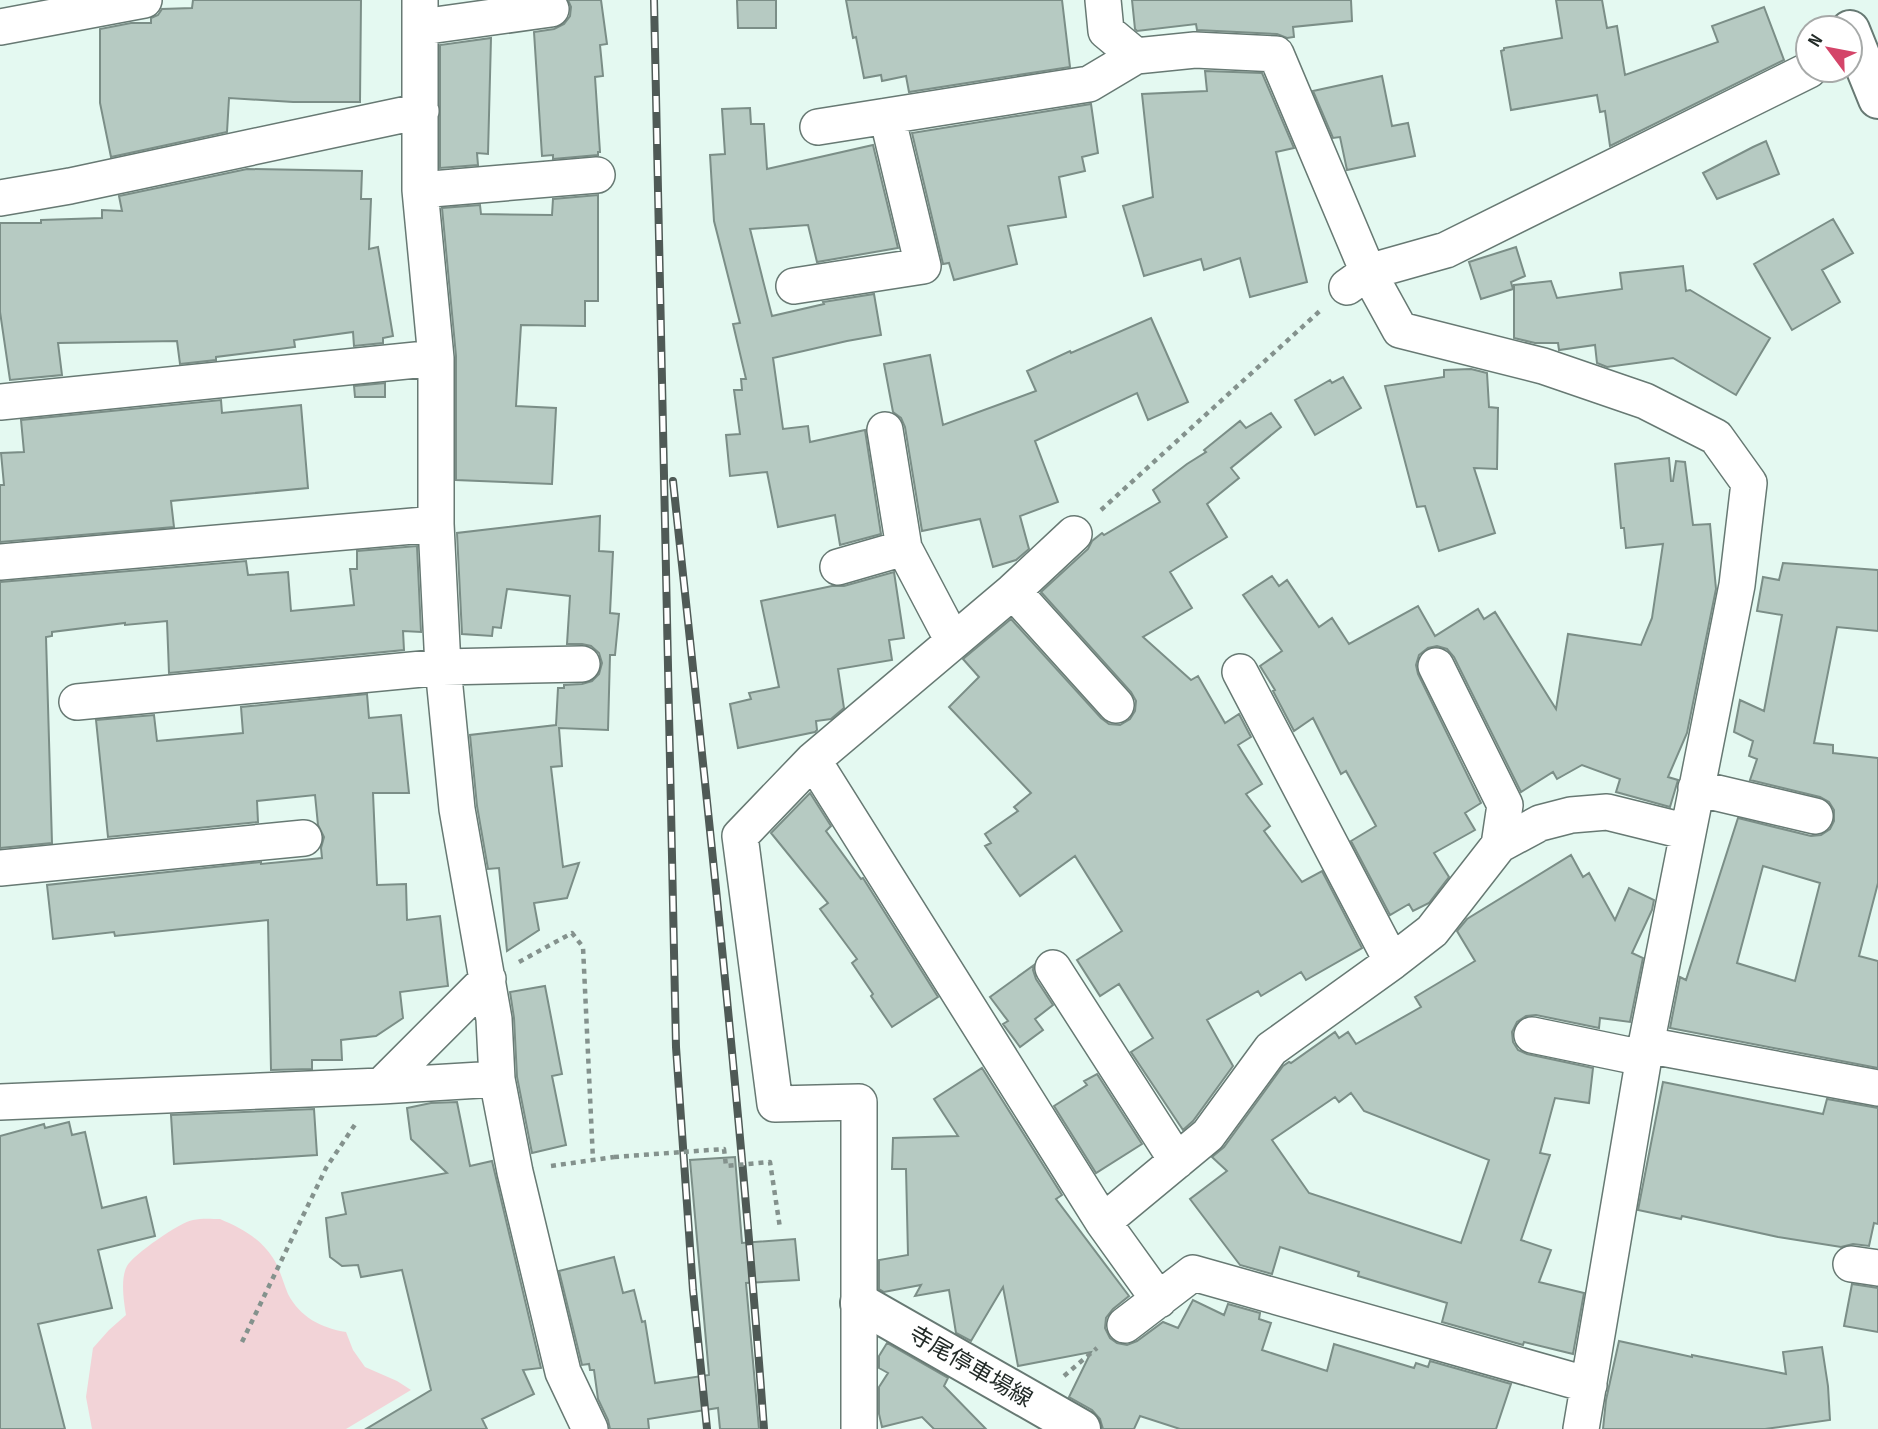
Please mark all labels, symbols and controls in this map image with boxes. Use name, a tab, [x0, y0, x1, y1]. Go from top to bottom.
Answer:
north arrow	[1794, 14, 1864, 84]
text: N	[1803, 30, 1828, 51]
street label: 寺尾停車場線	[904, 1320, 1037, 1413]

